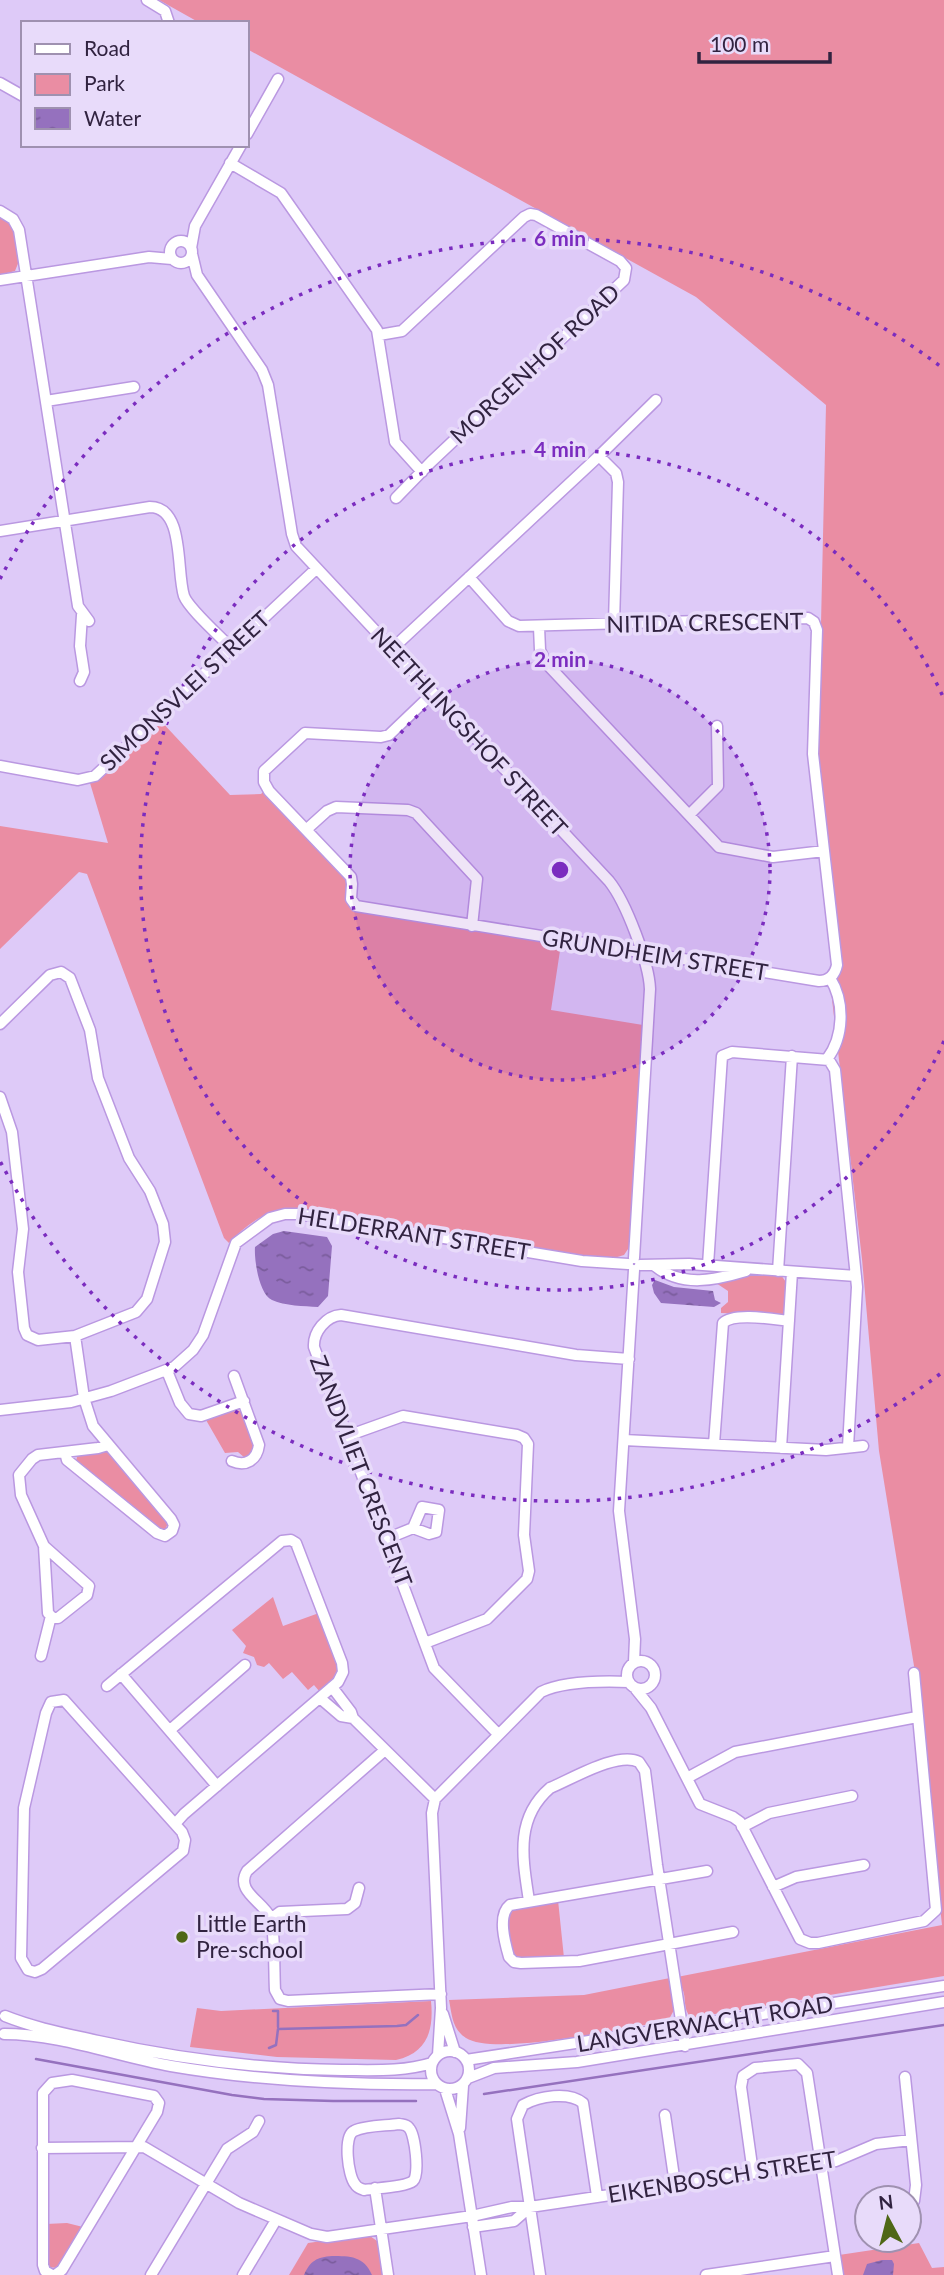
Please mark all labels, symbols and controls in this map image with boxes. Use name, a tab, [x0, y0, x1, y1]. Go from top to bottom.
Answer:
legend	[21, 21, 248, 147]
scale bar	[699, 21, 830, 65]
text: 100 m	[710, 31, 769, 56]
text: Road	[84, 35, 131, 60]
text: Park	[84, 70, 125, 95]
text: Water	[84, 105, 141, 130]
text: 6 min	[534, 225, 586, 250]
street label: MORGENHOF ROAD	[444, 278, 625, 449]
text: 4 min	[534, 436, 586, 461]
street label: SIMONSVLEI STREET	[94, 604, 275, 776]
street label: NITIDA CRESCENT	[606, 606, 804, 638]
street label: NEETHLINGSHOF STREET	[366, 621, 574, 842]
text: 2 min	[534, 646, 586, 671]
centre of rings	[548, 858, 572, 882]
street label: GRUNDHEIM STREET	[540, 922, 770, 986]
street label: HELDERRANT STREET	[296, 1201, 533, 1265]
street label: ZANDVLIET CRESCENT	[305, 1351, 419, 1590]
place label: Little Earth Pre-school	[196, 1909, 307, 1963]
marker: Little Earth Pre-school	[174, 1929, 190, 1945]
street label: LANGVERWACHT ROAD	[575, 1989, 835, 2057]
street label: EIKENBOSCH STREET	[606, 2144, 839, 2208]
north arrow	[853, 2184, 923, 2254]
text: N	[877, 2189, 895, 2214]

